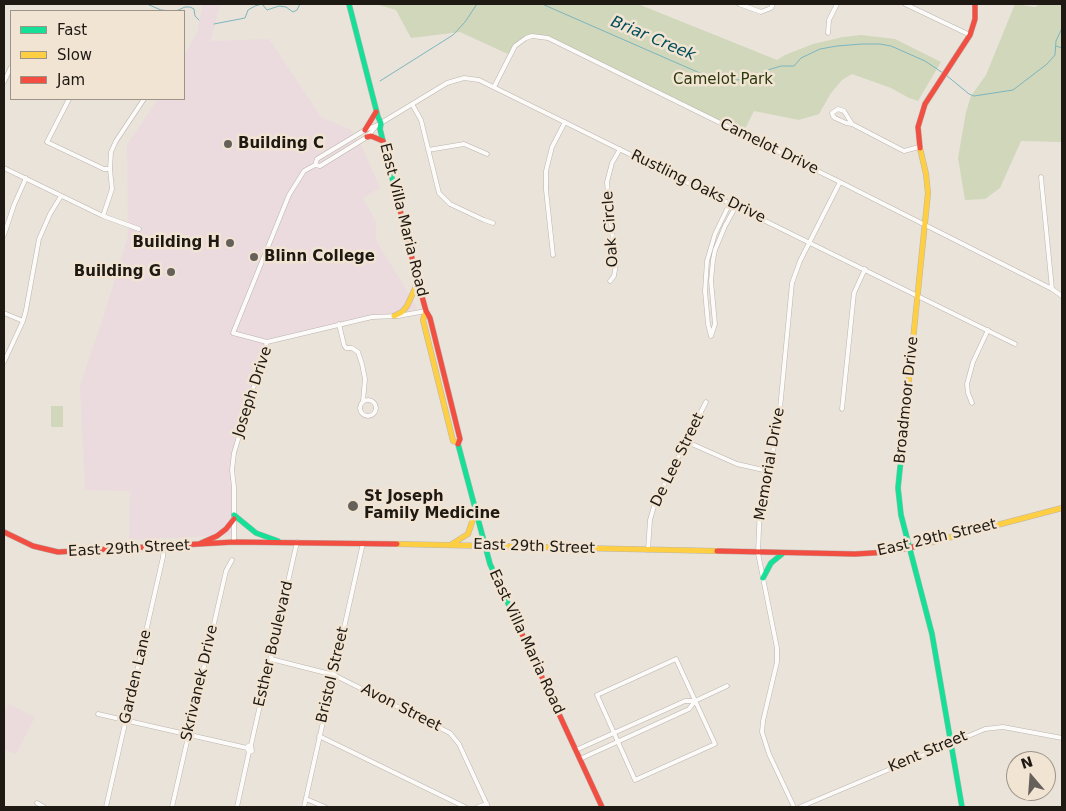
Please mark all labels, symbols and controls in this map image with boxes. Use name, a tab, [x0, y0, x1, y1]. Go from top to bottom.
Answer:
legend	[10, 10, 185, 100]
water label: Briar Creek	[608, 13, 698, 65]
text: Fast	[57, 21, 87, 39]
text: Slow	[57, 46, 92, 64]
text: Jam	[57, 71, 85, 89]
park label: Camelot Park	[673, 71, 773, 89]
street label: Camelot Drive	[717, 115, 821, 179]
place label: Building C	[238, 135, 324, 153]
marker: Building C	[222, 138, 234, 150]
street label: East Villa Maria Road	[375, 141, 431, 299]
street label: Rustling Oaks Drive	[628, 147, 768, 227]
street label: Oak Circle	[599, 190, 623, 268]
place label: Building H	[133, 234, 220, 252]
marker: Building H	[224, 237, 236, 249]
place label: Blinn College	[264, 248, 375, 266]
marker: Blinn College	[248, 251, 260, 263]
place label: Building G	[74, 263, 161, 281]
marker: Building G	[165, 266, 177, 278]
street label: Broadmoor Drive	[891, 335, 923, 465]
street label: Joseph Drive	[230, 344, 276, 440]
street label: Memorial Drive	[751, 406, 789, 522]
street label: De Lee Street	[647, 410, 709, 510]
place label: St Joseph Family Medicine	[364, 488, 500, 523]
marker: St Joseph Family Medicine	[346, 499, 360, 513]
street label: East 29th Street	[876, 516, 998, 560]
street label: East 29th Street	[473, 536, 595, 558]
street label: East 29th Street	[68, 537, 190, 561]
street label: East Villa Maria Road	[485, 567, 567, 717]
street label: Esther Boulevard	[251, 579, 297, 709]
street label: Skrivanek Drive	[178, 623, 222, 743]
street label: Bristol Street	[313, 625, 353, 725]
street label: Garden Lane	[116, 628, 156, 726]
street label: Avon Street	[358, 680, 444, 736]
street label: Kent Street	[886, 727, 970, 777]
north arrow	[1006, 751, 1056, 801]
text: N	[1019, 753, 1035, 772]

